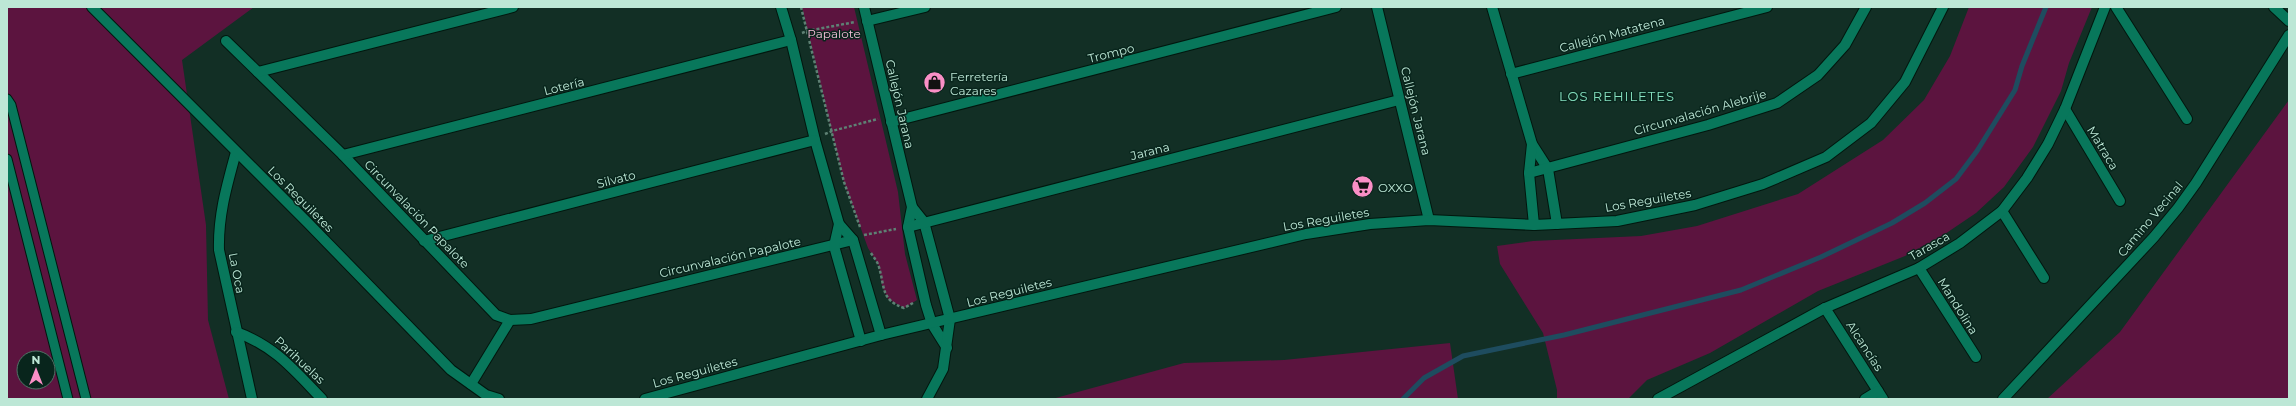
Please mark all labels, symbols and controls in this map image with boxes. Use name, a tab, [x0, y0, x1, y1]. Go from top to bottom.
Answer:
street label: Callejón Matatena	[1558, 13, 1666, 55]
park label: Papalote	[807, 26, 861, 41]
street label: Trompo	[1086, 40, 1136, 66]
street label: Callejón Jarana	[882, 58, 918, 150]
street label: Callejón Jarana	[1398, 65, 1434, 157]
place label: Ferretería Cazares	[950, 69, 1008, 98]
shop icon: Ferretería Cazares	[921, 70, 947, 96]
street label: Lotería	[542, 74, 586, 98]
street label: Circunvalación Alebrije	[1632, 86, 1768, 138]
district label: LOS REHILETES	[1559, 88, 1675, 104]
street label: Matraca	[2084, 123, 2122, 173]
street label: Jarana	[1128, 139, 1171, 163]
street label: Circunvalación Papalote	[361, 157, 473, 271]
street label: Los Reguiletes	[265, 163, 337, 235]
street label: Silvato	[595, 167, 637, 191]
supermarket icon: OXXO	[1349, 174, 1375, 200]
street label: Camino Vecinal	[2114, 178, 2186, 260]
place label: OXXO	[1378, 180, 1413, 195]
street label: Los Reguiletes	[1604, 185, 1692, 215]
street label: Los Reguiletes	[1282, 204, 1370, 234]
street label: Tarasca	[1906, 228, 1952, 264]
street label: Circunvalación Papalote	[658, 233, 802, 281]
street label: La Oca	[226, 251, 248, 295]
street label: Los Reguiletes	[965, 274, 1053, 310]
street label: Mandolina	[1935, 275, 1981, 337]
street label: Alcancías	[1843, 318, 1887, 374]
street label: Parihuelas	[272, 333, 328, 387]
north arrow	[16, 350, 56, 390]
text: N	[32, 353, 40, 367]
street label: Los Reguiletes	[651, 353, 739, 391]

